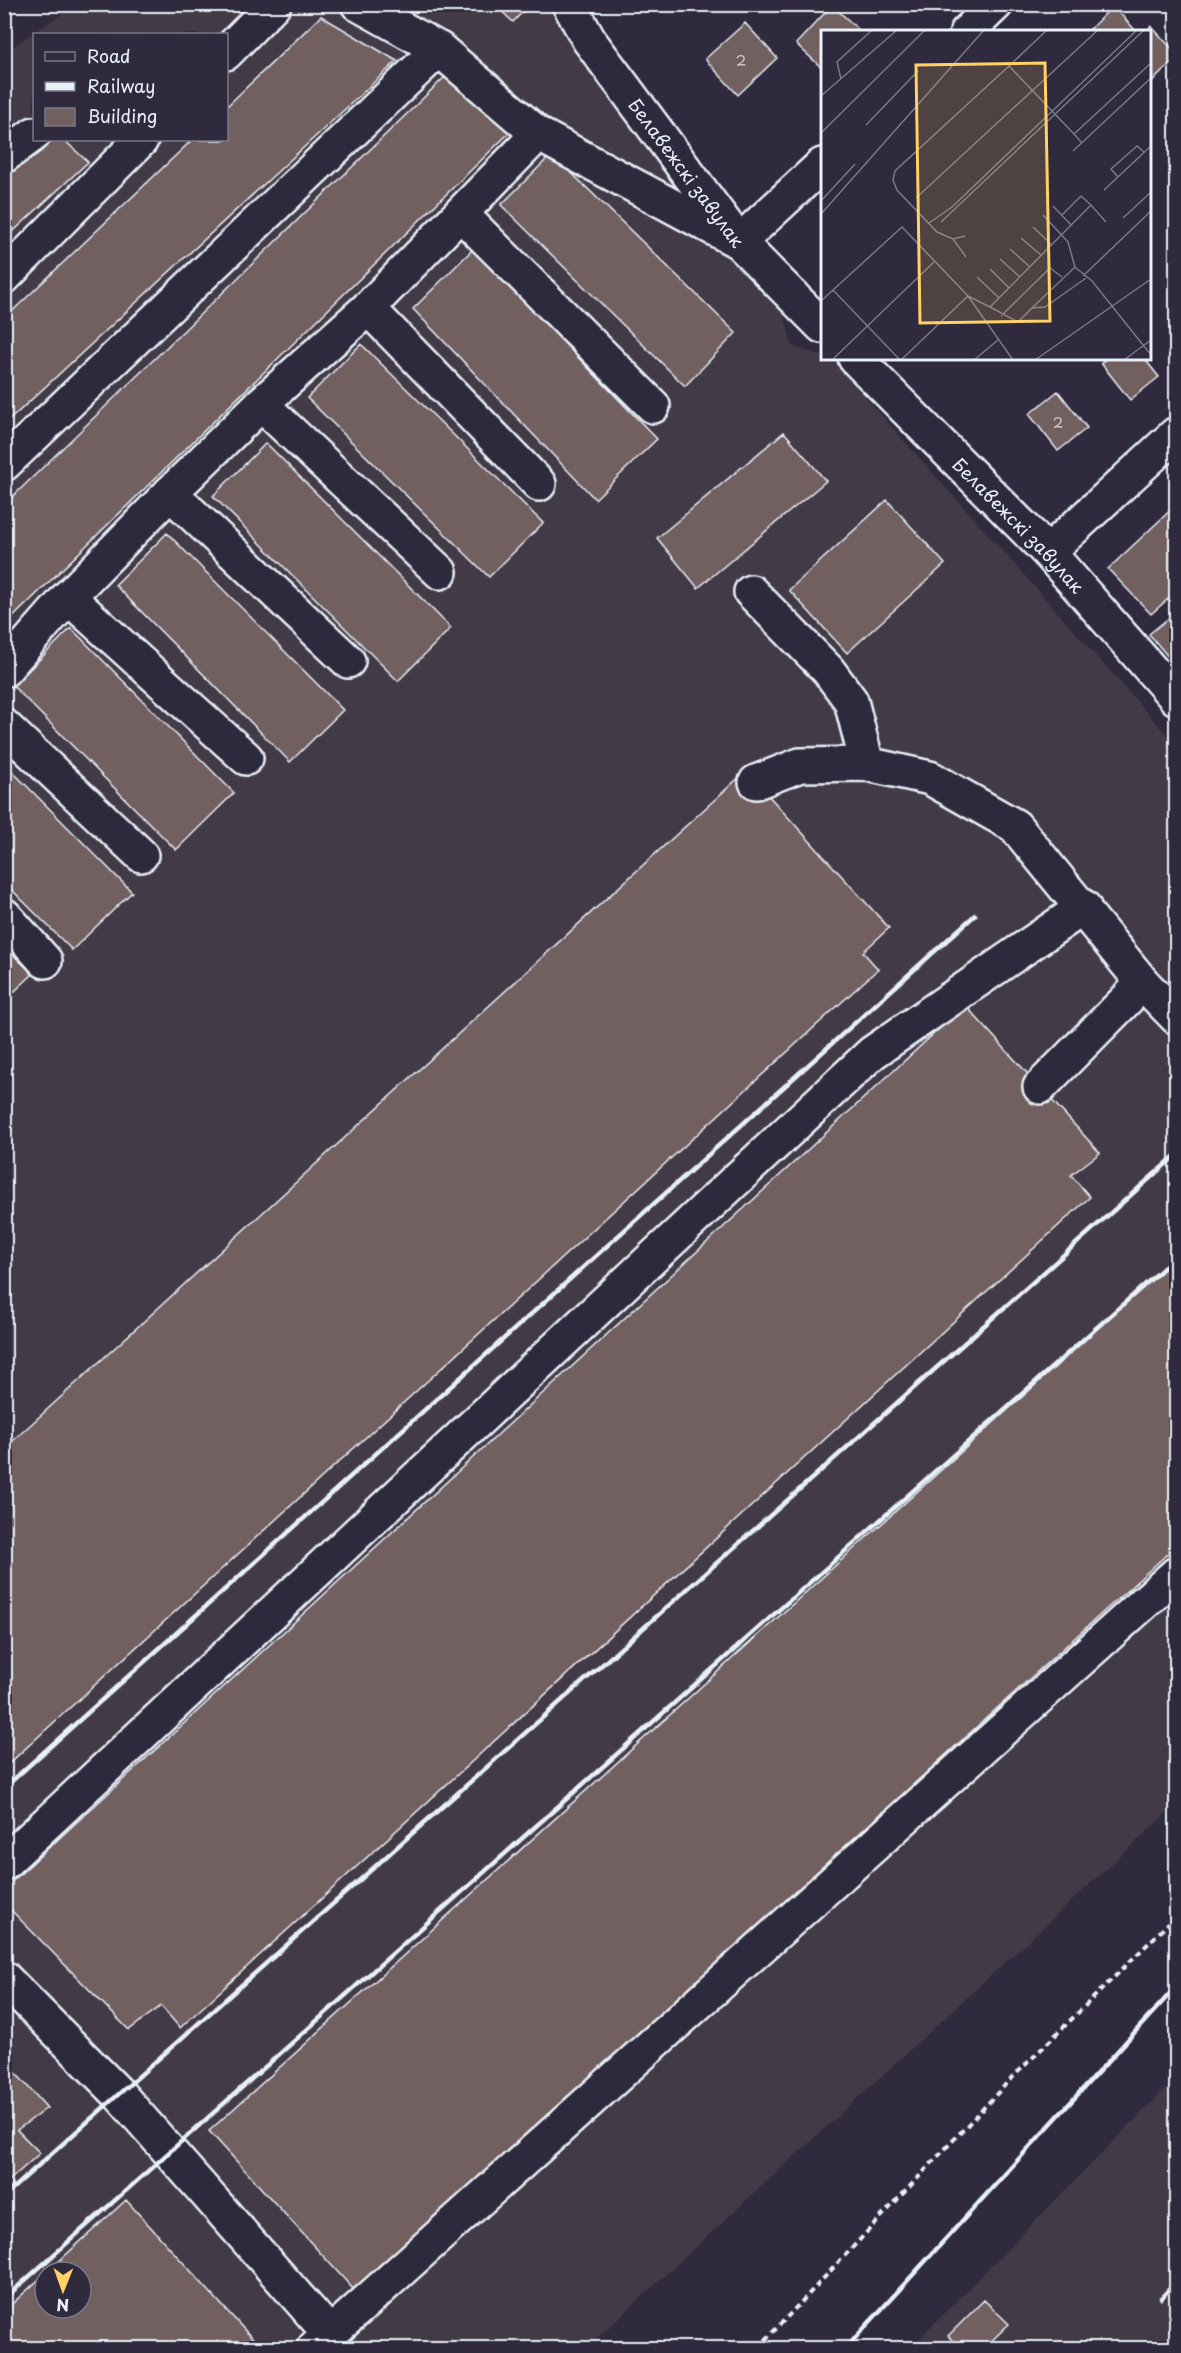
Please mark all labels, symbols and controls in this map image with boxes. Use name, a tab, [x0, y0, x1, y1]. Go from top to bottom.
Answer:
inset map	[821, 30, 1151, 360]
legend	[33, 33, 228, 141]
text: Road	[87, 42, 131, 69]
house number: 2	[736, 48, 746, 71]
text: Railway	[87, 72, 155, 99]
street label: Белавежскі завулак	[623, 92, 752, 253]
text: Building	[87, 102, 157, 129]
house number: 2	[1053, 410, 1063, 433]
street label: Белавежскі завулак	[947, 451, 1091, 599]
north arrow	[33, 2260, 93, 2320]
text: N	[56, 2294, 69, 2318]

